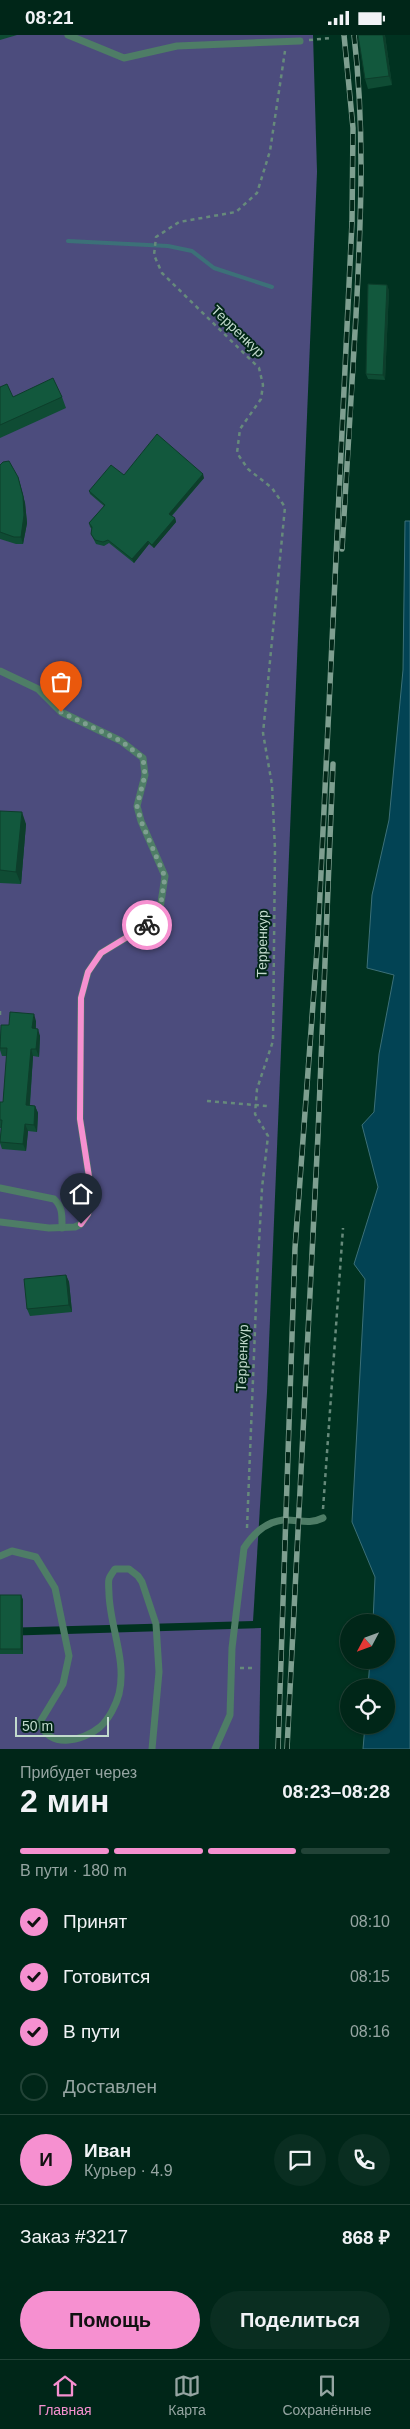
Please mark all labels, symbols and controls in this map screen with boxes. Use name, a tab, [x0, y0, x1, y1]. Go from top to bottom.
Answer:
text: 08:21	[25, 7, 74, 28]
street label: Терренкур	[208, 302, 268, 360]
pin	[40, 661, 82, 712]
icon: bag	[47, 668, 75, 696]
courier	[122, 900, 172, 950]
street label: Терренкур	[253, 910, 271, 978]
icon: bike	[133, 911, 161, 939]
pin	[60, 1173, 102, 1224]
icon: home	[67, 1180, 95, 1208]
street label: Терренкур	[233, 1324, 251, 1392]
north arrow	[340, 1614, 395, 1669]
map controls	[340, 1614, 395, 1734]
button: locate	[340, 1679, 395, 1734]
scale bar	[15, 1714, 109, 1737]
text: 50 m	[22, 1718, 53, 1734]
text: Прибудет через	[20, 1764, 137, 1781]
text: 08:23–08:28	[282, 1781, 390, 1802]
text: 2 мин	[20, 1783, 109, 1819]
text: В пути · 180 m	[20, 1862, 127, 1879]
icon: check	[20, 1908, 48, 1936]
text: Принят	[63, 1911, 127, 1932]
text: 08:10	[350, 1913, 390, 1930]
icon: check	[20, 1963, 48, 1991]
text: Готовится	[63, 1966, 150, 1987]
text: 08:15	[350, 1968, 390, 1985]
icon: check	[20, 2018, 48, 2046]
text: В пути	[63, 2021, 120, 2042]
text: 08:16	[350, 2023, 390, 2040]
text: Доставлен	[63, 2076, 157, 2097]
button: chat	[274, 2134, 326, 2186]
button: phone	[338, 2134, 390, 2186]
text: Иван	[84, 2140, 131, 2161]
text: И	[39, 2149, 53, 2170]
text: Курьер · 4.9	[84, 2162, 173, 2179]
text: Заказ #3217	[20, 2226, 128, 2247]
text: 868 ₽	[342, 2227, 390, 2248]
button: Помощь	[20, 2291, 200, 2349]
button: Поделиться	[210, 2291, 390, 2349]
tab: Главная	[38, 2372, 92, 2418]
tab: Карта	[168, 2372, 206, 2418]
tab: Сохранённые	[282, 2372, 372, 2418]

